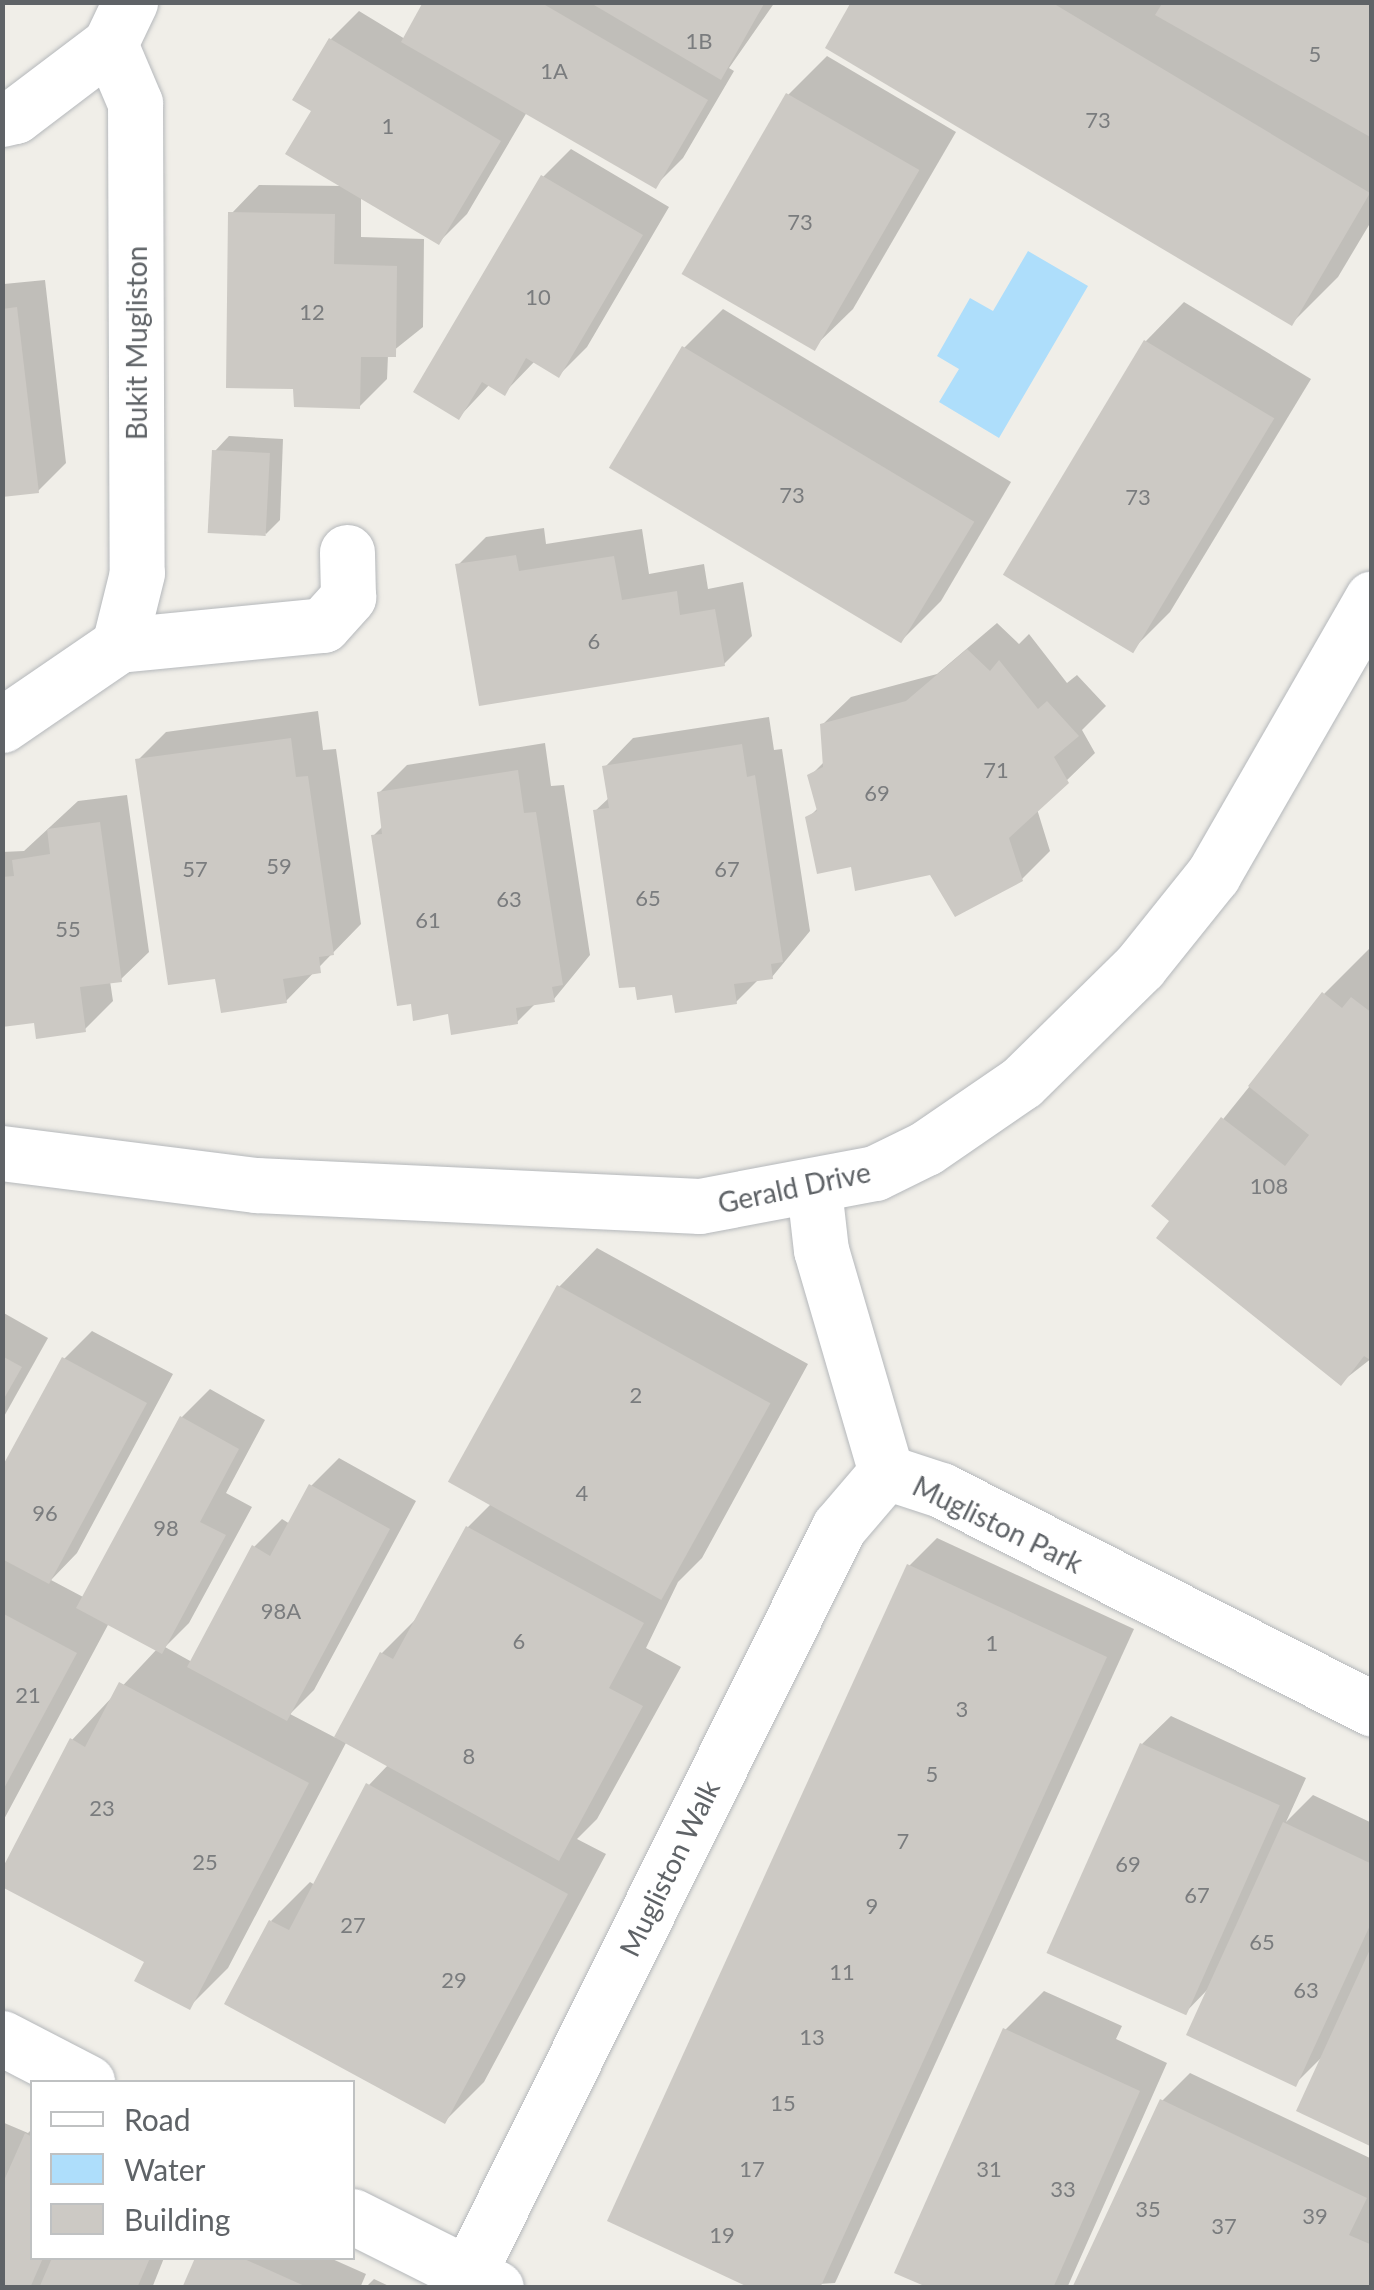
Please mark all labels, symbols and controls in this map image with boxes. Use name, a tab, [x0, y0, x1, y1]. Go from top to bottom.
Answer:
house number: 1B	[686, 28, 712, 54]
house number: 5	[1309, 41, 1321, 67]
house number: 1A	[540, 58, 568, 84]
house number: 73	[1085, 107, 1111, 133]
house number: 1	[382, 113, 394, 139]
house number: 73	[787, 209, 813, 235]
street label: Bukit Mugliston	[119, 246, 153, 440]
house number: 10	[525, 284, 551, 310]
house number: 12	[299, 299, 325, 325]
house number: 73	[779, 482, 805, 508]
house number: 73	[1125, 484, 1151, 510]
house number: 6	[588, 628, 600, 654]
house number: 71	[983, 757, 1009, 783]
house number: 69	[864, 780, 890, 806]
house number: 59	[266, 853, 292, 879]
house number: 57	[182, 856, 208, 882]
house number: 67	[714, 856, 740, 882]
house number: 65	[635, 885, 661, 911]
house number: 63	[496, 886, 522, 912]
house number: 61	[415, 907, 441, 933]
house number: 55	[55, 916, 81, 942]
street label: Gerald Drive	[715, 1154, 873, 1220]
house number: 108	[1250, 1173, 1288, 1199]
house number: 2	[630, 1382, 642, 1408]
street label: Mugliston Park	[908, 1468, 1088, 1580]
house number: 4	[576, 1480, 588, 1506]
house number: 96	[32, 1500, 58, 1526]
house number: 98	[153, 1515, 179, 1541]
house number: 98A	[261, 1598, 301, 1624]
house number: 6	[513, 1628, 525, 1654]
house number: 1	[986, 1630, 998, 1656]
house number: 21	[15, 1682, 41, 1708]
house number: 3	[956, 1696, 968, 1722]
house number: 8	[463, 1743, 475, 1769]
house number: 5	[926, 1761, 938, 1787]
street label: Mugliston Walk	[612, 1774, 726, 1962]
house number: 23	[89, 1795, 115, 1821]
house number: 7	[897, 1828, 909, 1854]
house number: 25	[192, 1849, 218, 1875]
house number: 69	[1115, 1851, 1141, 1877]
house number: 67	[1184, 1882, 1210, 1908]
house number: 9	[866, 1893, 878, 1919]
house number: 27	[340, 1912, 366, 1938]
house number: 65	[1249, 1929, 1275, 1955]
house number: 11	[829, 1959, 855, 1985]
house number: 29	[441, 1967, 467, 1993]
house number: 63	[1293, 1977, 1319, 2003]
house number: 13	[799, 2024, 825, 2050]
legend	[30, 2080, 355, 2260]
house number: 15	[770, 2090, 796, 2116]
text: Road	[124, 2101, 191, 2137]
text: Water	[124, 2151, 206, 2187]
house number: 17	[739, 2156, 765, 2182]
house number: 31	[976, 2156, 1002, 2182]
house number: 33	[1050, 2176, 1076, 2202]
house number: 35	[1135, 2196, 1161, 2222]
text: Building	[124, 2201, 230, 2237]
house number: 39	[1302, 2203, 1328, 2229]
house number: 37	[1211, 2213, 1237, 2239]
house number: 19	[709, 2222, 735, 2248]

